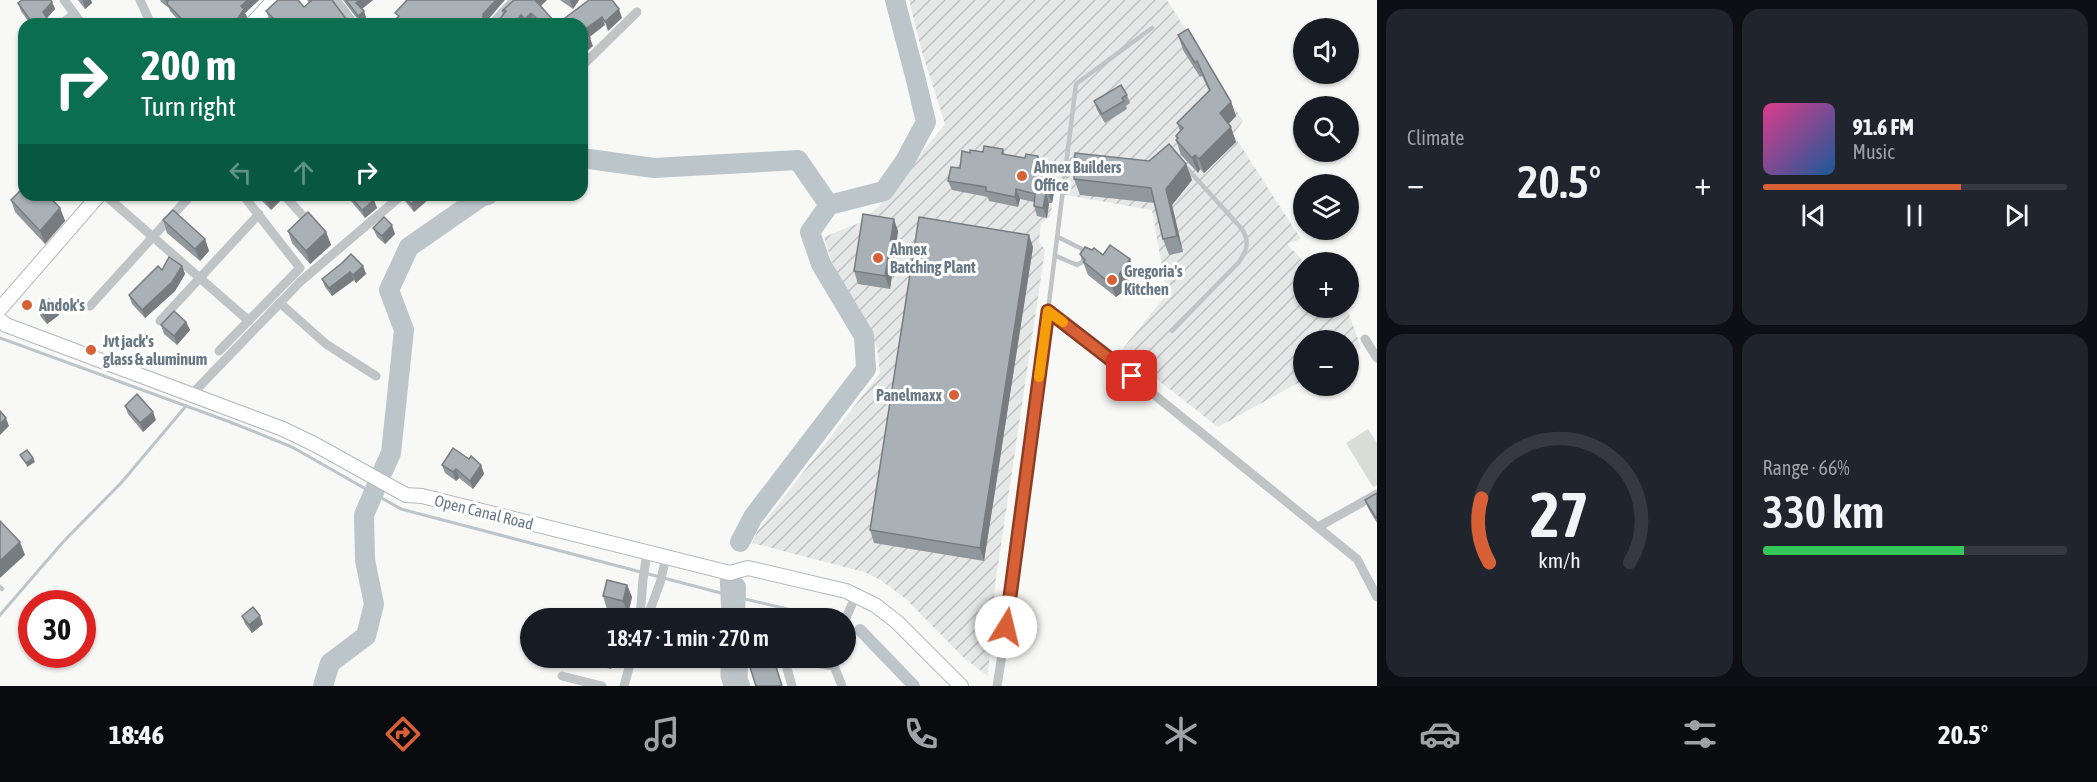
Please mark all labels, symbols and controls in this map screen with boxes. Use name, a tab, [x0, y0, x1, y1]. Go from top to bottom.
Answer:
map controls	[1293, 18, 1359, 396]
button: sound	[1293, 18, 1359, 84]
text: 200 m	[141, 41, 236, 89]
icon: right	[42, 42, 120, 120]
text: Turn right	[141, 91, 236, 122]
button: search	[1293, 96, 1359, 162]
text: 91.6 FM	[1853, 114, 1914, 140]
text: Climate	[1407, 126, 1464, 149]
text: Music	[1853, 140, 1895, 163]
icon: left	[224, 156, 257, 189]
icon: ahead	[287, 156, 320, 189]
icon: right	[350, 156, 383, 189]
text: 20.5°	[1517, 156, 1601, 208]
place label: Ahnex Builders Office	[1033, 158, 1122, 194]
text: −	[1407, 164, 1424, 202]
text: +	[1694, 164, 1711, 202]
marker: Ahnex Builders Office	[1015, 169, 1029, 183]
button: layers	[1293, 174, 1359, 240]
icon: previous	[1797, 199, 1830, 232]
icon: pause	[1898, 199, 1931, 232]
icon: next	[2000, 199, 2033, 232]
place label: Ahnex Batching Plant	[889, 240, 976, 276]
marker: Ahnex Batching Plant	[871, 251, 885, 265]
button: +	[1293, 252, 1359, 318]
place label: Gregoria's Kitchen	[1124, 262, 1183, 298]
marker: Gregoria's Kitchen	[1105, 273, 1119, 287]
place label: Andok's	[38, 296, 85, 314]
marker: Andok's	[20, 298, 34, 312]
button: −	[1293, 330, 1359, 396]
place label: Jvt jack's glass & aluminum	[102, 332, 207, 368]
marker: Jvt jack's glass & aluminum	[84, 343, 98, 357]
pin	[1106, 350, 1157, 401]
icon: arrive	[1115, 359, 1148, 392]
place label: Panelmaxx	[876, 386, 943, 404]
marker: Panelmaxx	[947, 388, 961, 402]
text: Range · 66%	[1763, 456, 1850, 479]
text: 27	[1530, 479, 1589, 550]
text: 330 km	[1763, 486, 1884, 538]
street label: Open Canal Road	[433, 491, 535, 534]
text: km/h	[1538, 548, 1581, 573]
speed limit sign: 30	[18, 590, 96, 668]
position arrow	[974, 595, 1038, 659]
text: 18:47 · 1 min · 270 m	[607, 625, 769, 651]
icon: directions	[382, 713, 424, 755]
icon: music	[641, 713, 683, 755]
icon: phone	[900, 713, 942, 755]
icon: climate	[1160, 713, 1202, 755]
icon: car	[1419, 713, 1461, 755]
icon: filters	[1679, 713, 1721, 755]
text: 18:46	[109, 719, 164, 750]
text: 20.5°	[1938, 719, 1988, 750]

